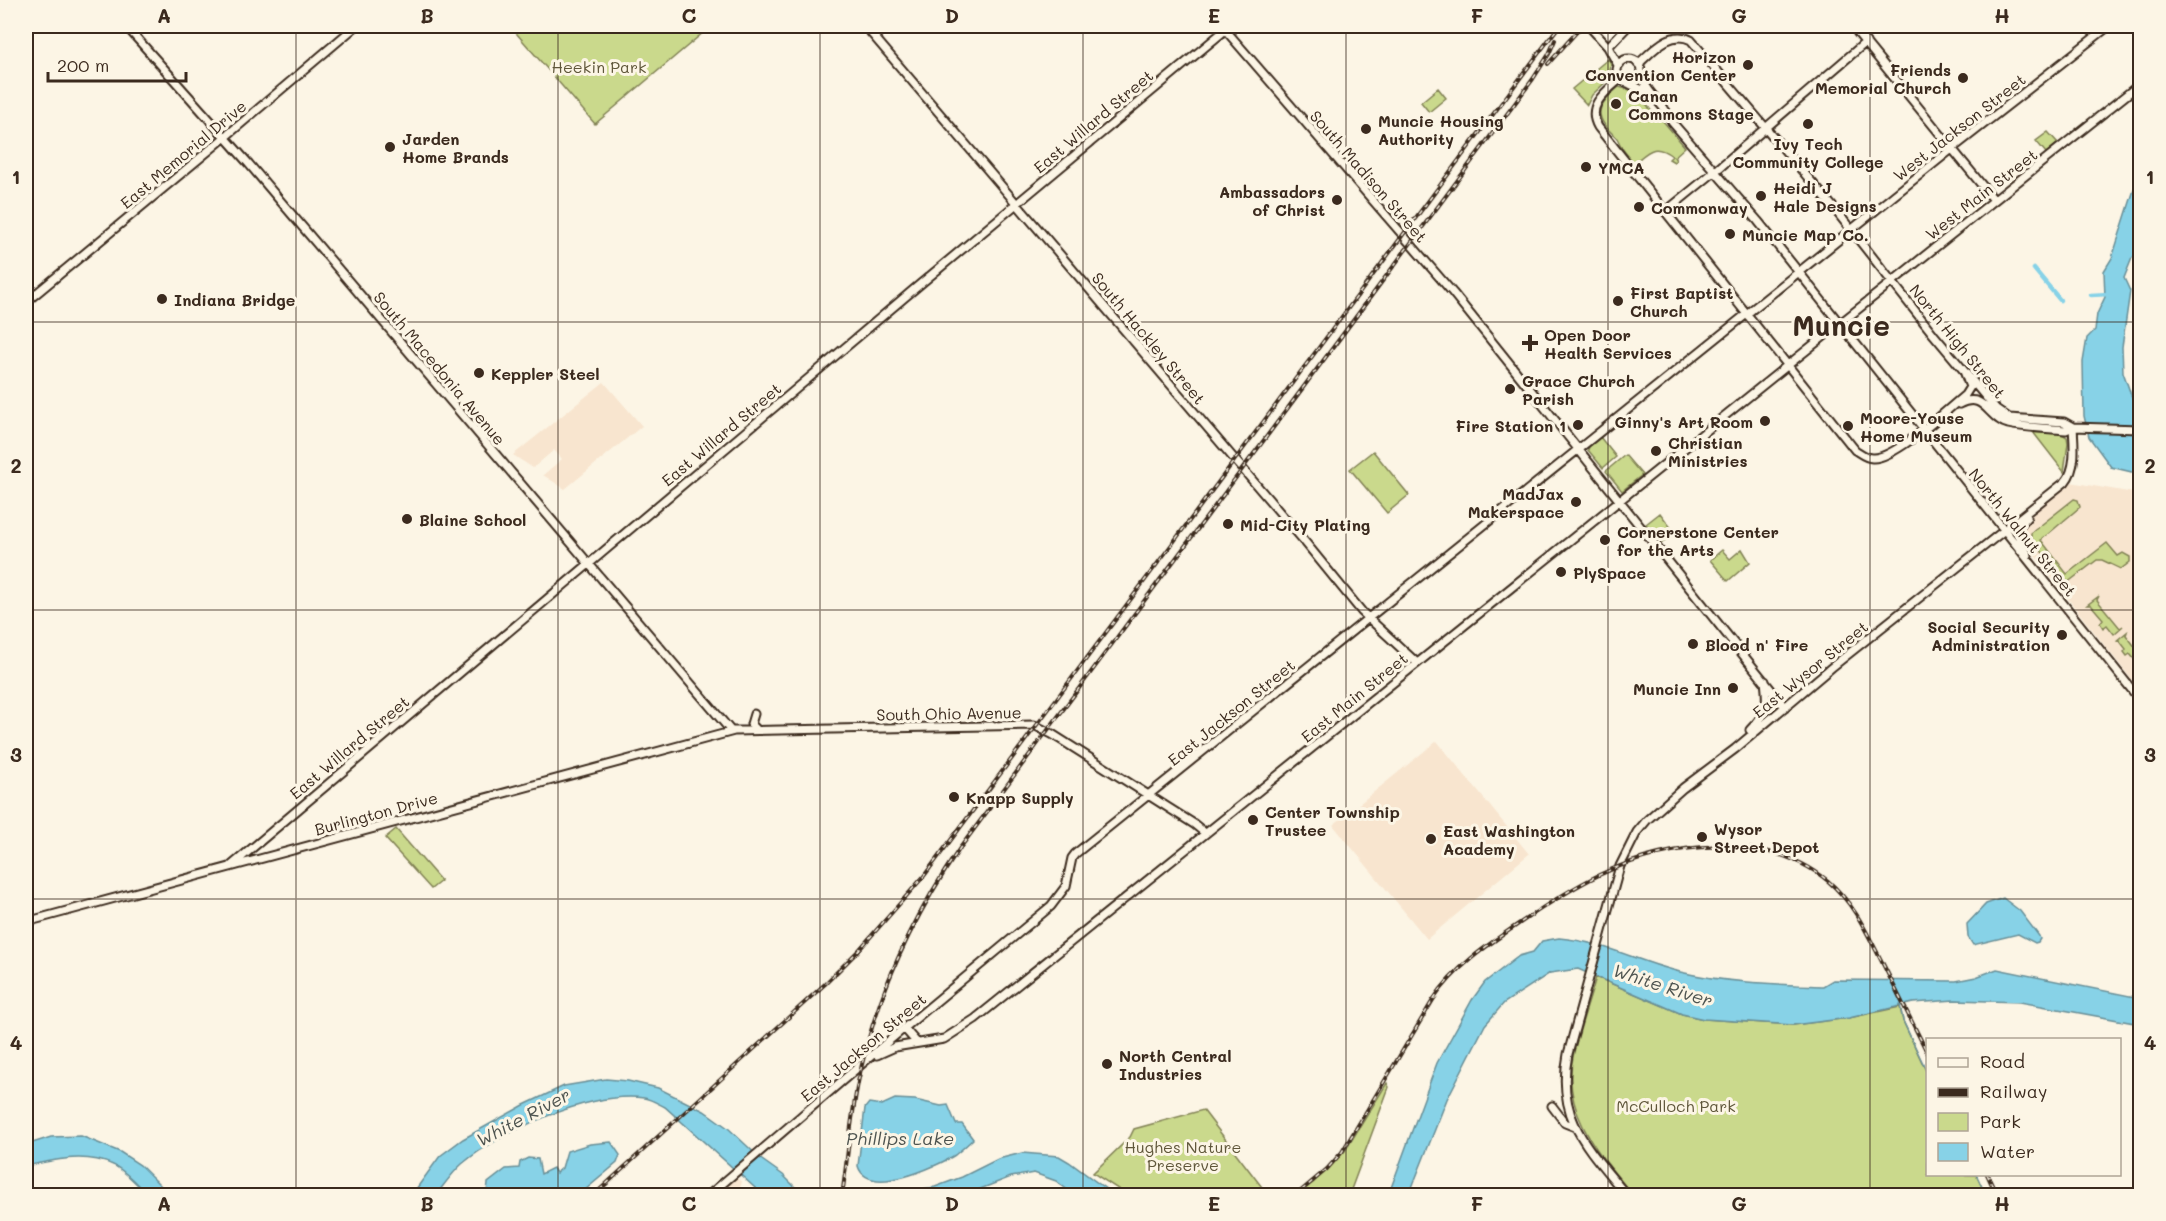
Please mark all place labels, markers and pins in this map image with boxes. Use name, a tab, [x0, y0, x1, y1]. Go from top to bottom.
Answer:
place label: Horizon Convention Center	[1585, 46, 1736, 85]
marker: Horizon Convention Center	[1741, 58, 1755, 72]
place label: Friends Memorial Church	[1815, 59, 1951, 98]
marker: Friends Memorial Church	[1956, 71, 1970, 85]
place label: Canan Commons Stage	[1628, 85, 1754, 124]
marker: Canan Commons Stage	[1609, 97, 1623, 111]
place label: Muncie Housing Authority	[1378, 110, 1504, 149]
marker: Ivy Tech Community College	[1801, 117, 1815, 131]
marker: Muncie Housing Authority	[1359, 122, 1373, 136]
place label: Jarden Home Brands	[402, 128, 509, 167]
place label: Ivy Tech Community College	[1732, 133, 1884, 172]
marker: Jarden Home Brands	[383, 140, 397, 154]
place label: YMCA	[1598, 157, 1644, 178]
marker: YMCA	[1579, 160, 1593, 174]
place label: Heidi J Hale Designs	[1773, 177, 1877, 216]
place label: Ambassadors of Christ	[1219, 181, 1325, 220]
marker: Heidi J Hale Designs	[1754, 189, 1768, 203]
marker: Ambassadors of Christ	[1330, 193, 1344, 207]
place label: Commonway	[1651, 197, 1748, 218]
marker: Commonway	[1632, 200, 1646, 214]
place label: Muncie Map Co.	[1742, 224, 1869, 245]
marker: Muncie Map Co.	[1723, 227, 1737, 241]
place label: First Baptist Church	[1630, 282, 1733, 321]
place label: Indiana Bridge	[174, 289, 295, 310]
marker: Indiana Bridge	[155, 292, 169, 306]
marker: First Baptist Church	[1611, 294, 1625, 308]
place label: Open Door Health Services	[1544, 324, 1672, 363]
marker: Open Door Health Services	[1521, 334, 1539, 352]
place label: Keppler Steel	[491, 363, 600, 384]
marker: Keppler Steel	[472, 366, 486, 380]
place label: Grace Church Parish	[1522, 370, 1635, 409]
marker: Grace Church Parish	[1503, 382, 1517, 396]
place label: Moore-Youse Home Museum	[1860, 407, 1972, 446]
place label: Ginny's Art Room	[1615, 411, 1753, 432]
marker: Ginny's Art Room	[1758, 414, 1772, 428]
place label: Fire Station 1	[1456, 415, 1566, 436]
marker: Fire Station 1	[1571, 418, 1585, 432]
marker: Moore-Youse Home Museum	[1841, 419, 1855, 433]
place label: Christian Ministries	[1668, 432, 1747, 471]
marker: Christian Ministries	[1649, 444, 1663, 458]
place label: MadJax Makerspace	[1468, 483, 1564, 522]
marker: MadJax Makerspace	[1569, 495, 1583, 509]
place label: Blaine School	[419, 509, 526, 530]
marker: Blaine School	[400, 512, 414, 526]
place label: Mid-City Plating	[1240, 514, 1370, 535]
marker: Mid-City Plating	[1221, 517, 1235, 531]
place label: Cornerstone Center for the Arts	[1617, 521, 1779, 560]
marker: Cornerstone Center for the Arts	[1598, 533, 1612, 547]
place label: PlySpace	[1573, 562, 1646, 583]
marker: PlySpace	[1554, 565, 1568, 579]
place label: Social Security Administration	[1928, 616, 2050, 655]
marker: Social Security Administration	[2055, 628, 2069, 642]
place label: Blood n' Fire	[1705, 634, 1808, 655]
marker: Blood n' Fire	[1686, 637, 1700, 651]
place label: Muncie Inn	[1633, 678, 1721, 699]
marker: Muncie Inn	[1726, 681, 1740, 695]
place label: Knapp Supply	[966, 787, 1074, 808]
marker: Knapp Supply	[947, 790, 961, 804]
place label: Center Township Trustee	[1265, 801, 1400, 840]
marker: Center Township Trustee	[1246, 813, 1260, 827]
place label: Wysor Street Depot	[1714, 818, 1819, 857]
place label: East Washington Academy	[1443, 820, 1575, 859]
marker: Wysor Street Depot	[1695, 830, 1709, 844]
marker: East Washington Academy	[1424, 832, 1438, 846]
place label: North Central Industries	[1119, 1045, 1232, 1084]
marker: North Central Industries	[1100, 1057, 1114, 1071]

